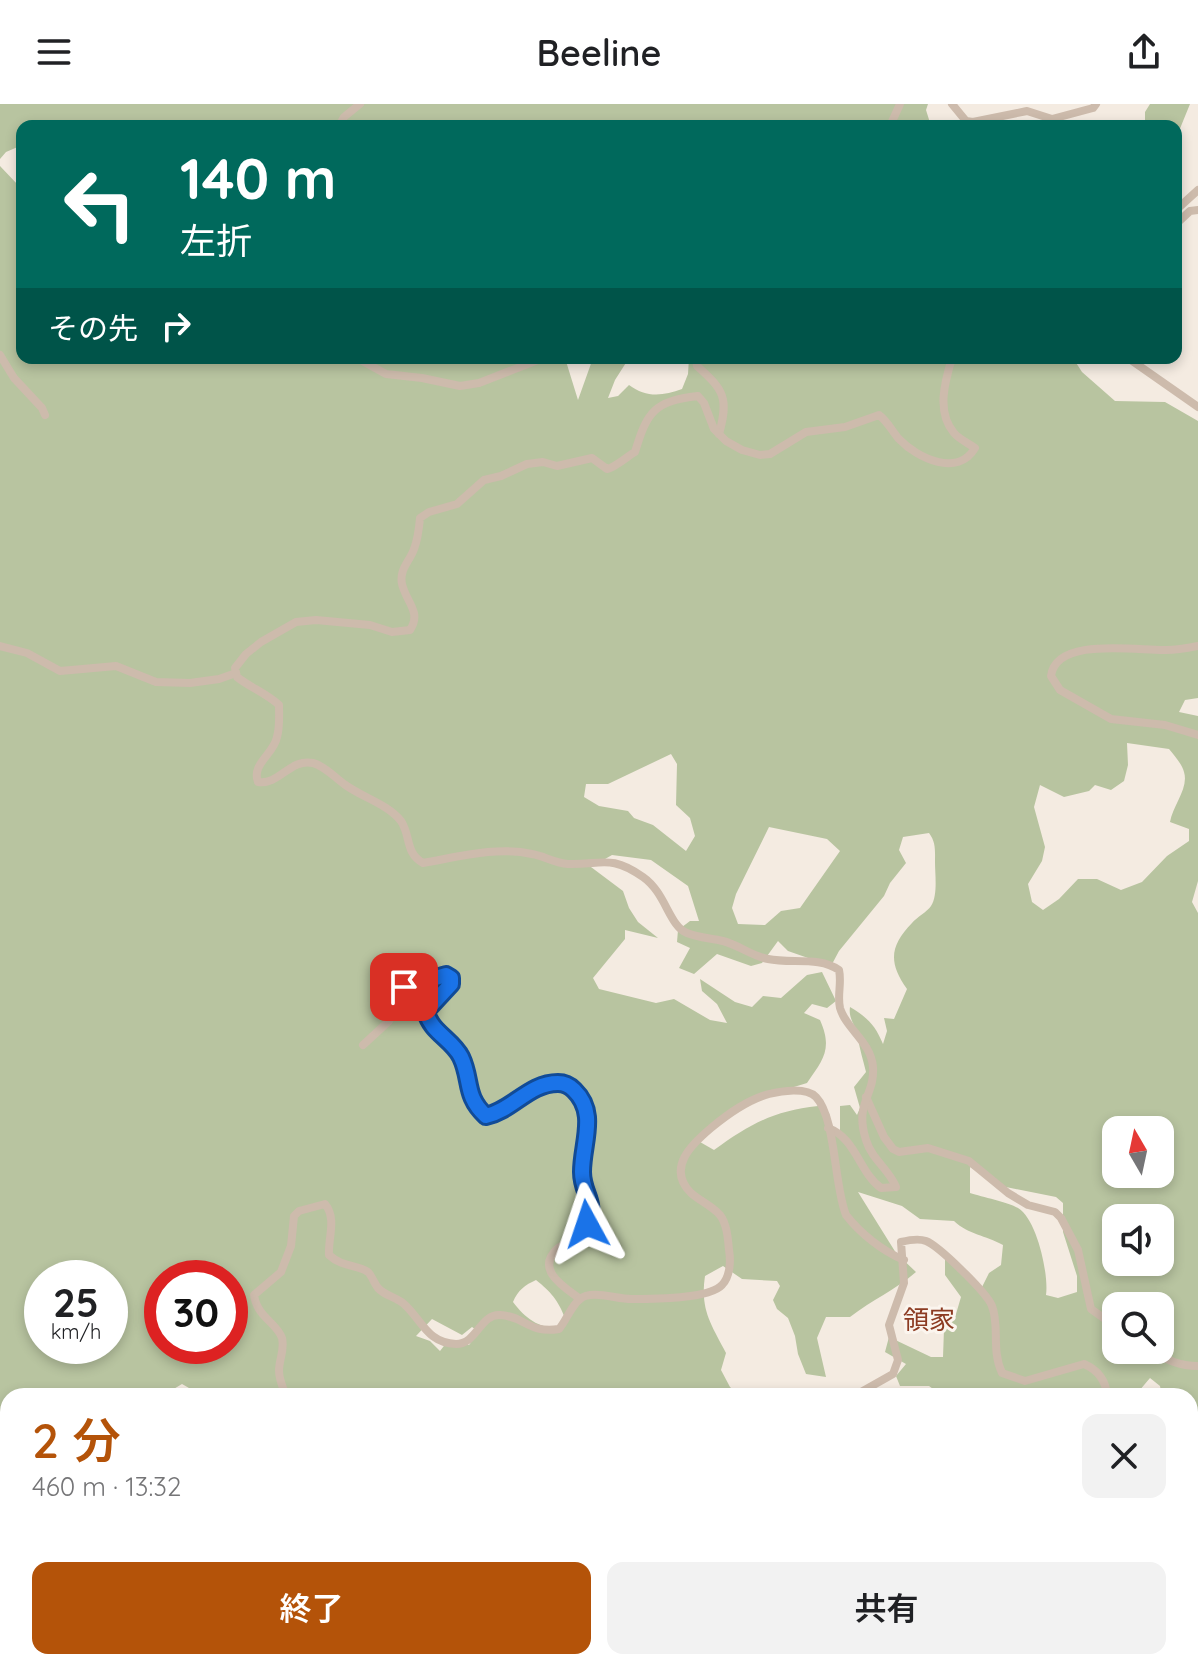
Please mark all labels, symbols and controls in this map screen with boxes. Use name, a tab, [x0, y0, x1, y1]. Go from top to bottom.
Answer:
icon: menu	[32, 30, 76, 74]
text: Beeline	[536, 30, 662, 75]
icon: share	[1122, 30, 1166, 74]
text: 140 m	[180, 143, 336, 213]
icon: left	[48, 152, 152, 256]
text: 左折	[180, 218, 252, 263]
icon: right	[154, 304, 198, 348]
text: その先	[48, 309, 138, 347]
pin	[370, 953, 438, 1021]
icon: arrive	[382, 965, 426, 1009]
north arrow	[1102, 1116, 1174, 1188]
map controls	[1102, 1116, 1174, 1364]
position arrow	[545, 1182, 629, 1266]
button: sound	[1102, 1204, 1174, 1276]
speed limit sign: 30	[144, 1260, 248, 1364]
text: 25	[53, 1277, 99, 1327]
button: search	[1102, 1292, 1174, 1364]
district label: 領家	[903, 1303, 955, 1336]
text: km/h	[51, 1319, 101, 1344]
text: 2 分	[32, 1410, 120, 1470]
button: close	[1082, 1414, 1166, 1498]
text: 460 m · 13:32	[32, 1470, 181, 1503]
button: 終了	[32, 1562, 591, 1654]
button: 共有	[607, 1562, 1166, 1654]

